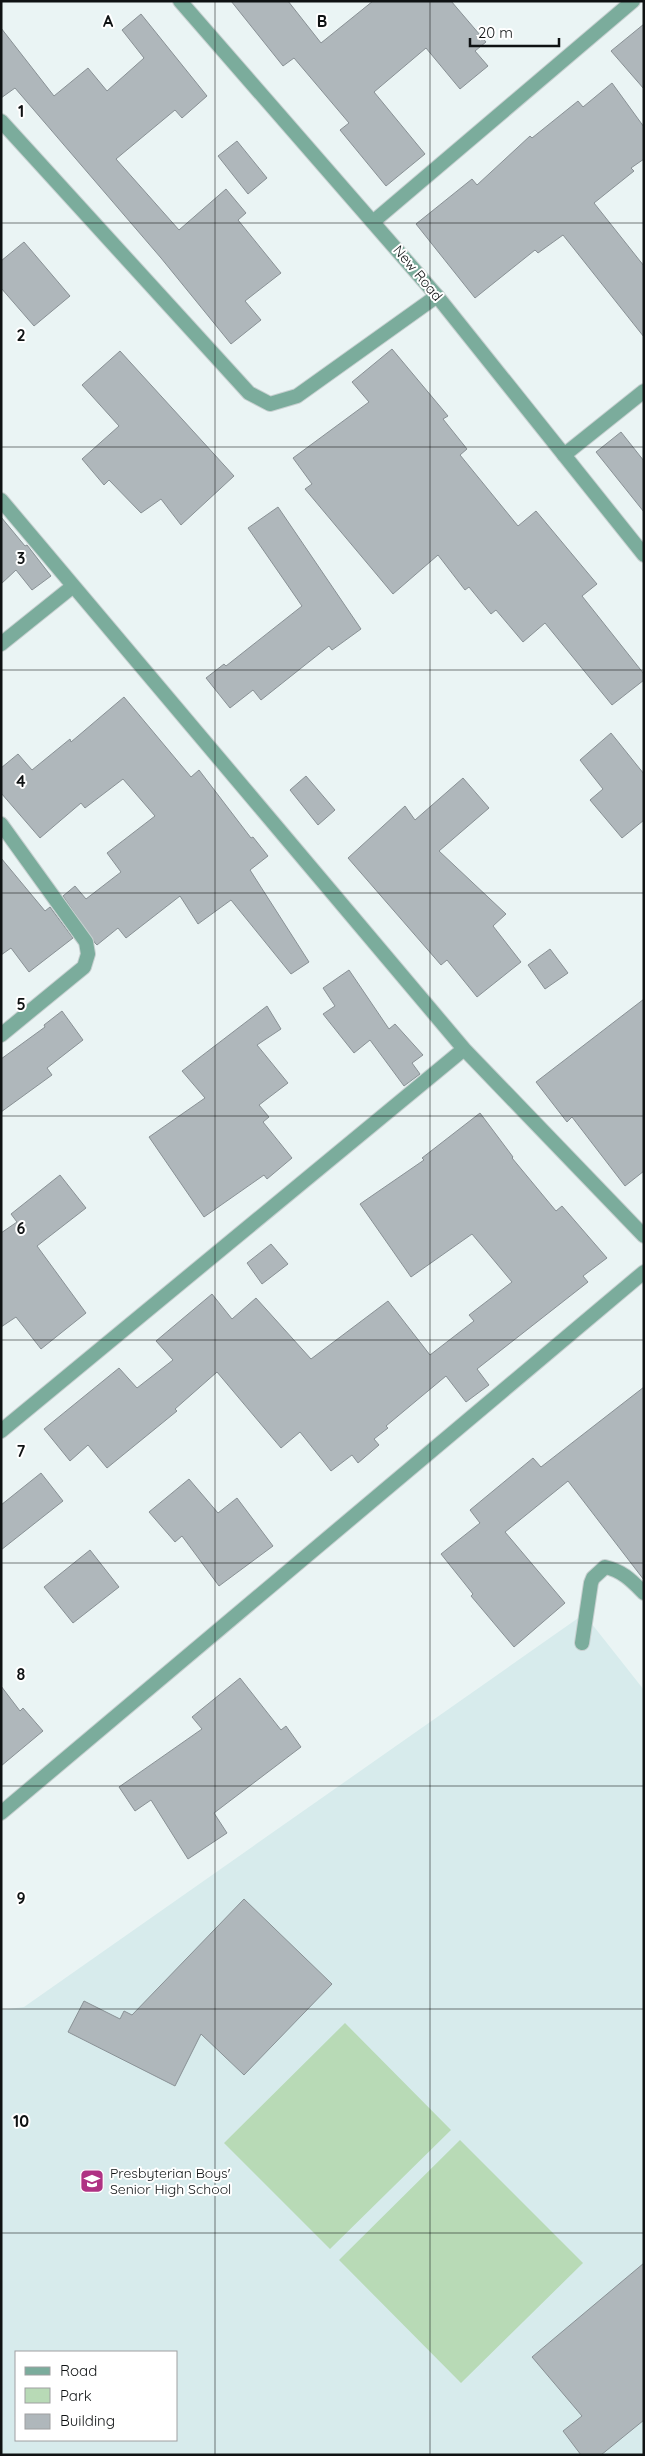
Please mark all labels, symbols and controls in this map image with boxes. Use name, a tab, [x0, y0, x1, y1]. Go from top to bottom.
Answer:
text: A	[103, 11, 114, 31]
text: B	[317, 11, 327, 31]
scale bar	[470, 15, 559, 47]
text: 20 m	[478, 23, 513, 42]
text: 1	[18, 101, 24, 121]
street label: New Road	[390, 241, 446, 305]
text: 2	[16, 325, 26, 345]
text: 3	[17, 548, 25, 568]
text: 4	[16, 771, 26, 791]
text: 5	[16, 994, 26, 1014]
text: 6	[17, 1218, 26, 1238]
text: 7	[17, 1441, 26, 1461]
text: 8	[17, 1664, 26, 1684]
text: 9	[16, 1888, 26, 1908]
text: 10	[13, 2111, 29, 2131]
place label: Presbyterian Boys' Senior High School	[110, 2164, 231, 2198]
school or university icon: Presbyterian Boys' Senior High School	[79, 2168, 105, 2194]
legend	[15, 2351, 178, 2441]
text: Road	[60, 2361, 97, 2380]
text: Park	[60, 2386, 92, 2405]
text: Building	[60, 2411, 115, 2430]

